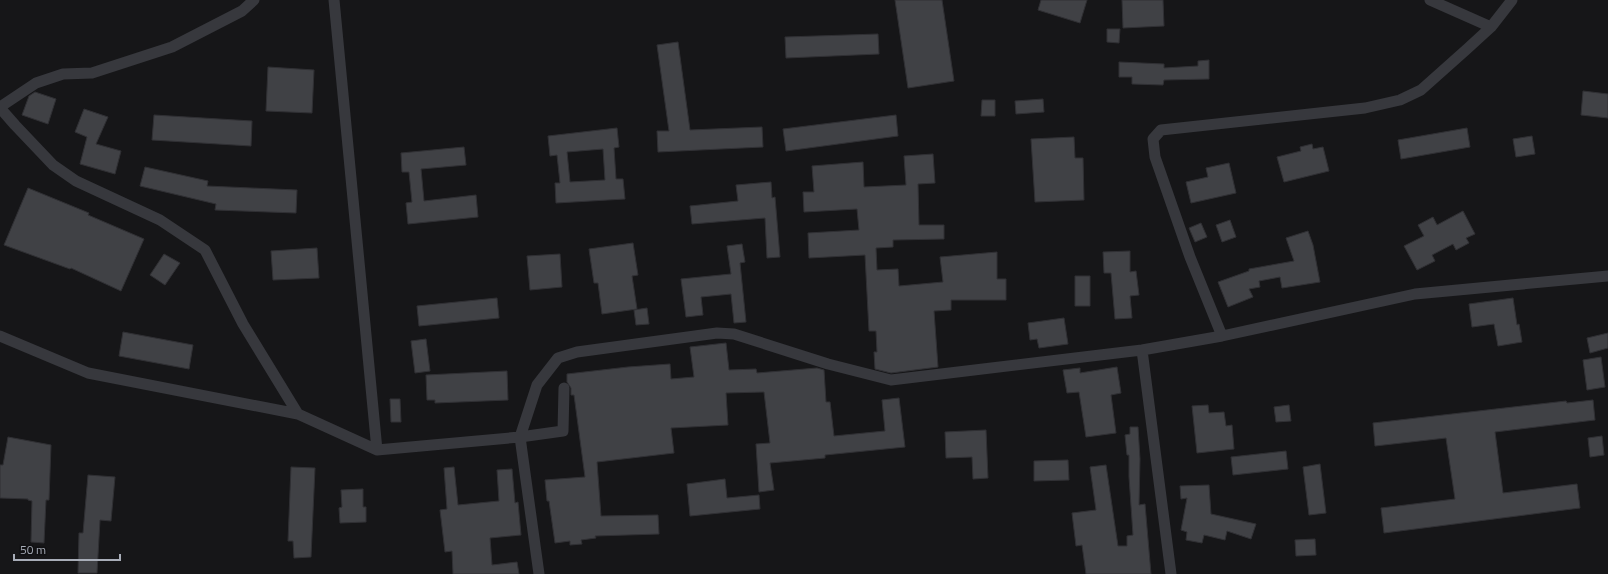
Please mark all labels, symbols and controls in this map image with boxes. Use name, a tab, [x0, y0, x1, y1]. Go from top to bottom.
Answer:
scale bar	[14, 536, 120, 562]
text: 50 m	[20, 540, 46, 559]

